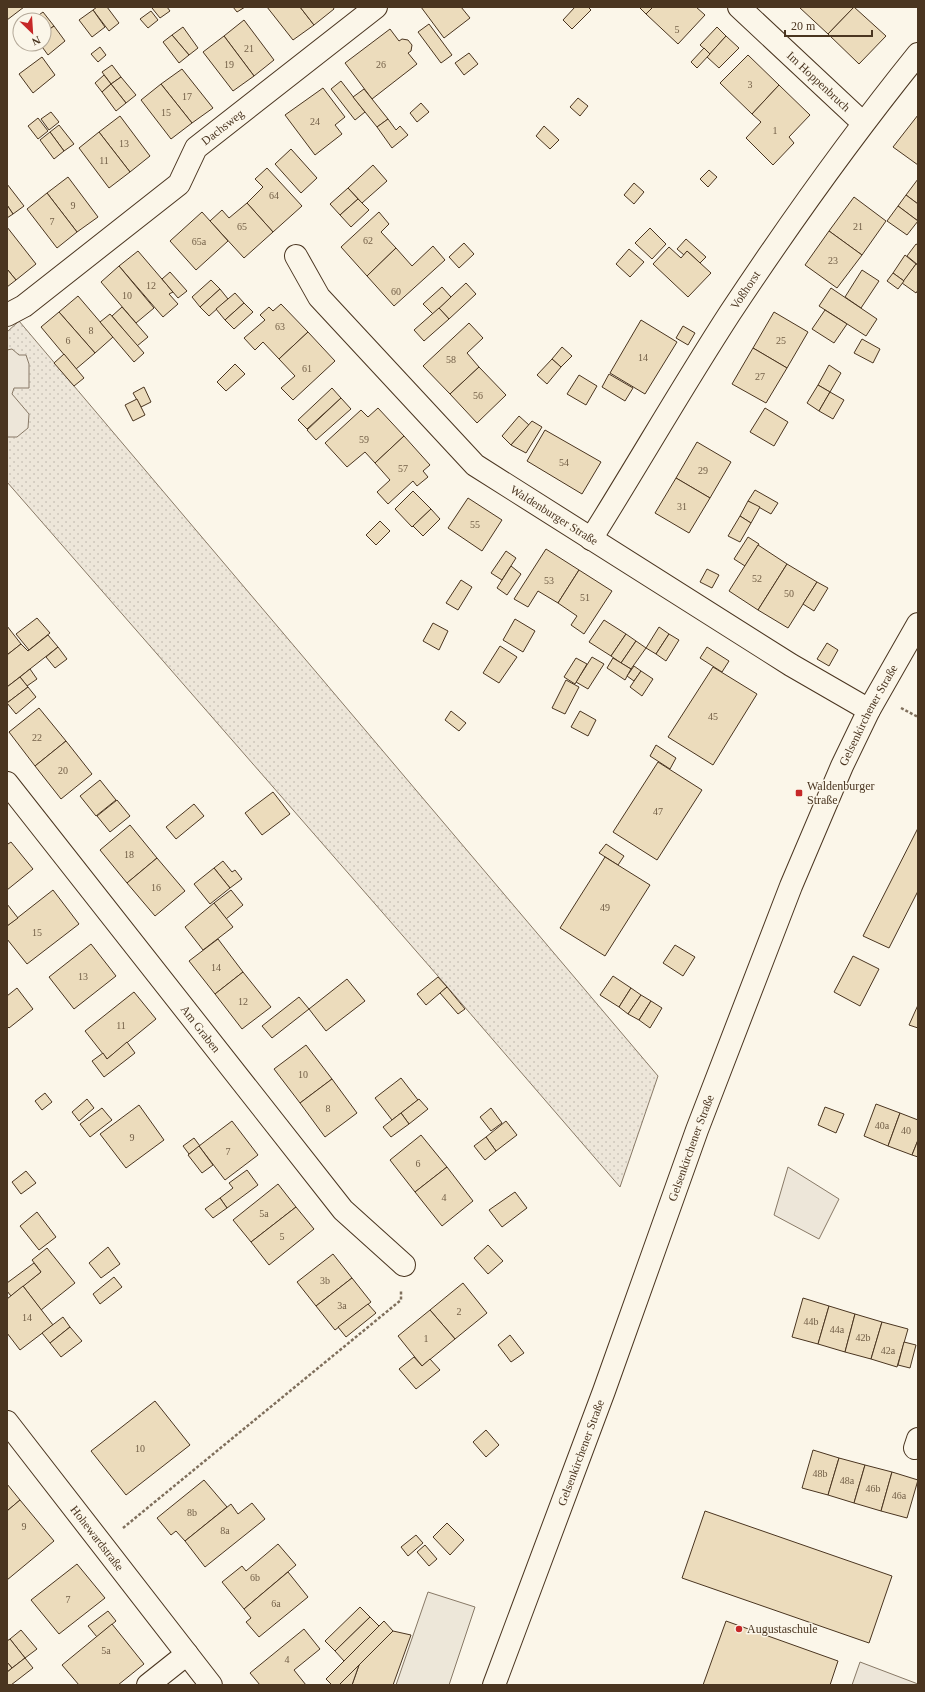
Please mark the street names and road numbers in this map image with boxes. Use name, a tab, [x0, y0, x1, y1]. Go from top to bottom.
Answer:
street label: Im Hoppenbruch	[784, 48, 853, 114]
street label: Dachsweg	[199, 106, 247, 148]
street label: Voßhorst	[728, 268, 764, 312]
street label: Waldenburger Straße	[508, 482, 601, 548]
street label: Gelsenkirchener Straße	[836, 662, 900, 768]
street label: Am Graben	[178, 1003, 223, 1055]
street label: Gelsenkirchener Straße	[665, 1093, 717, 1203]
street label: Gelsenkirchener Straße	[555, 1398, 607, 1508]
street label: Hohewardstraße	[67, 1503, 127, 1574]

